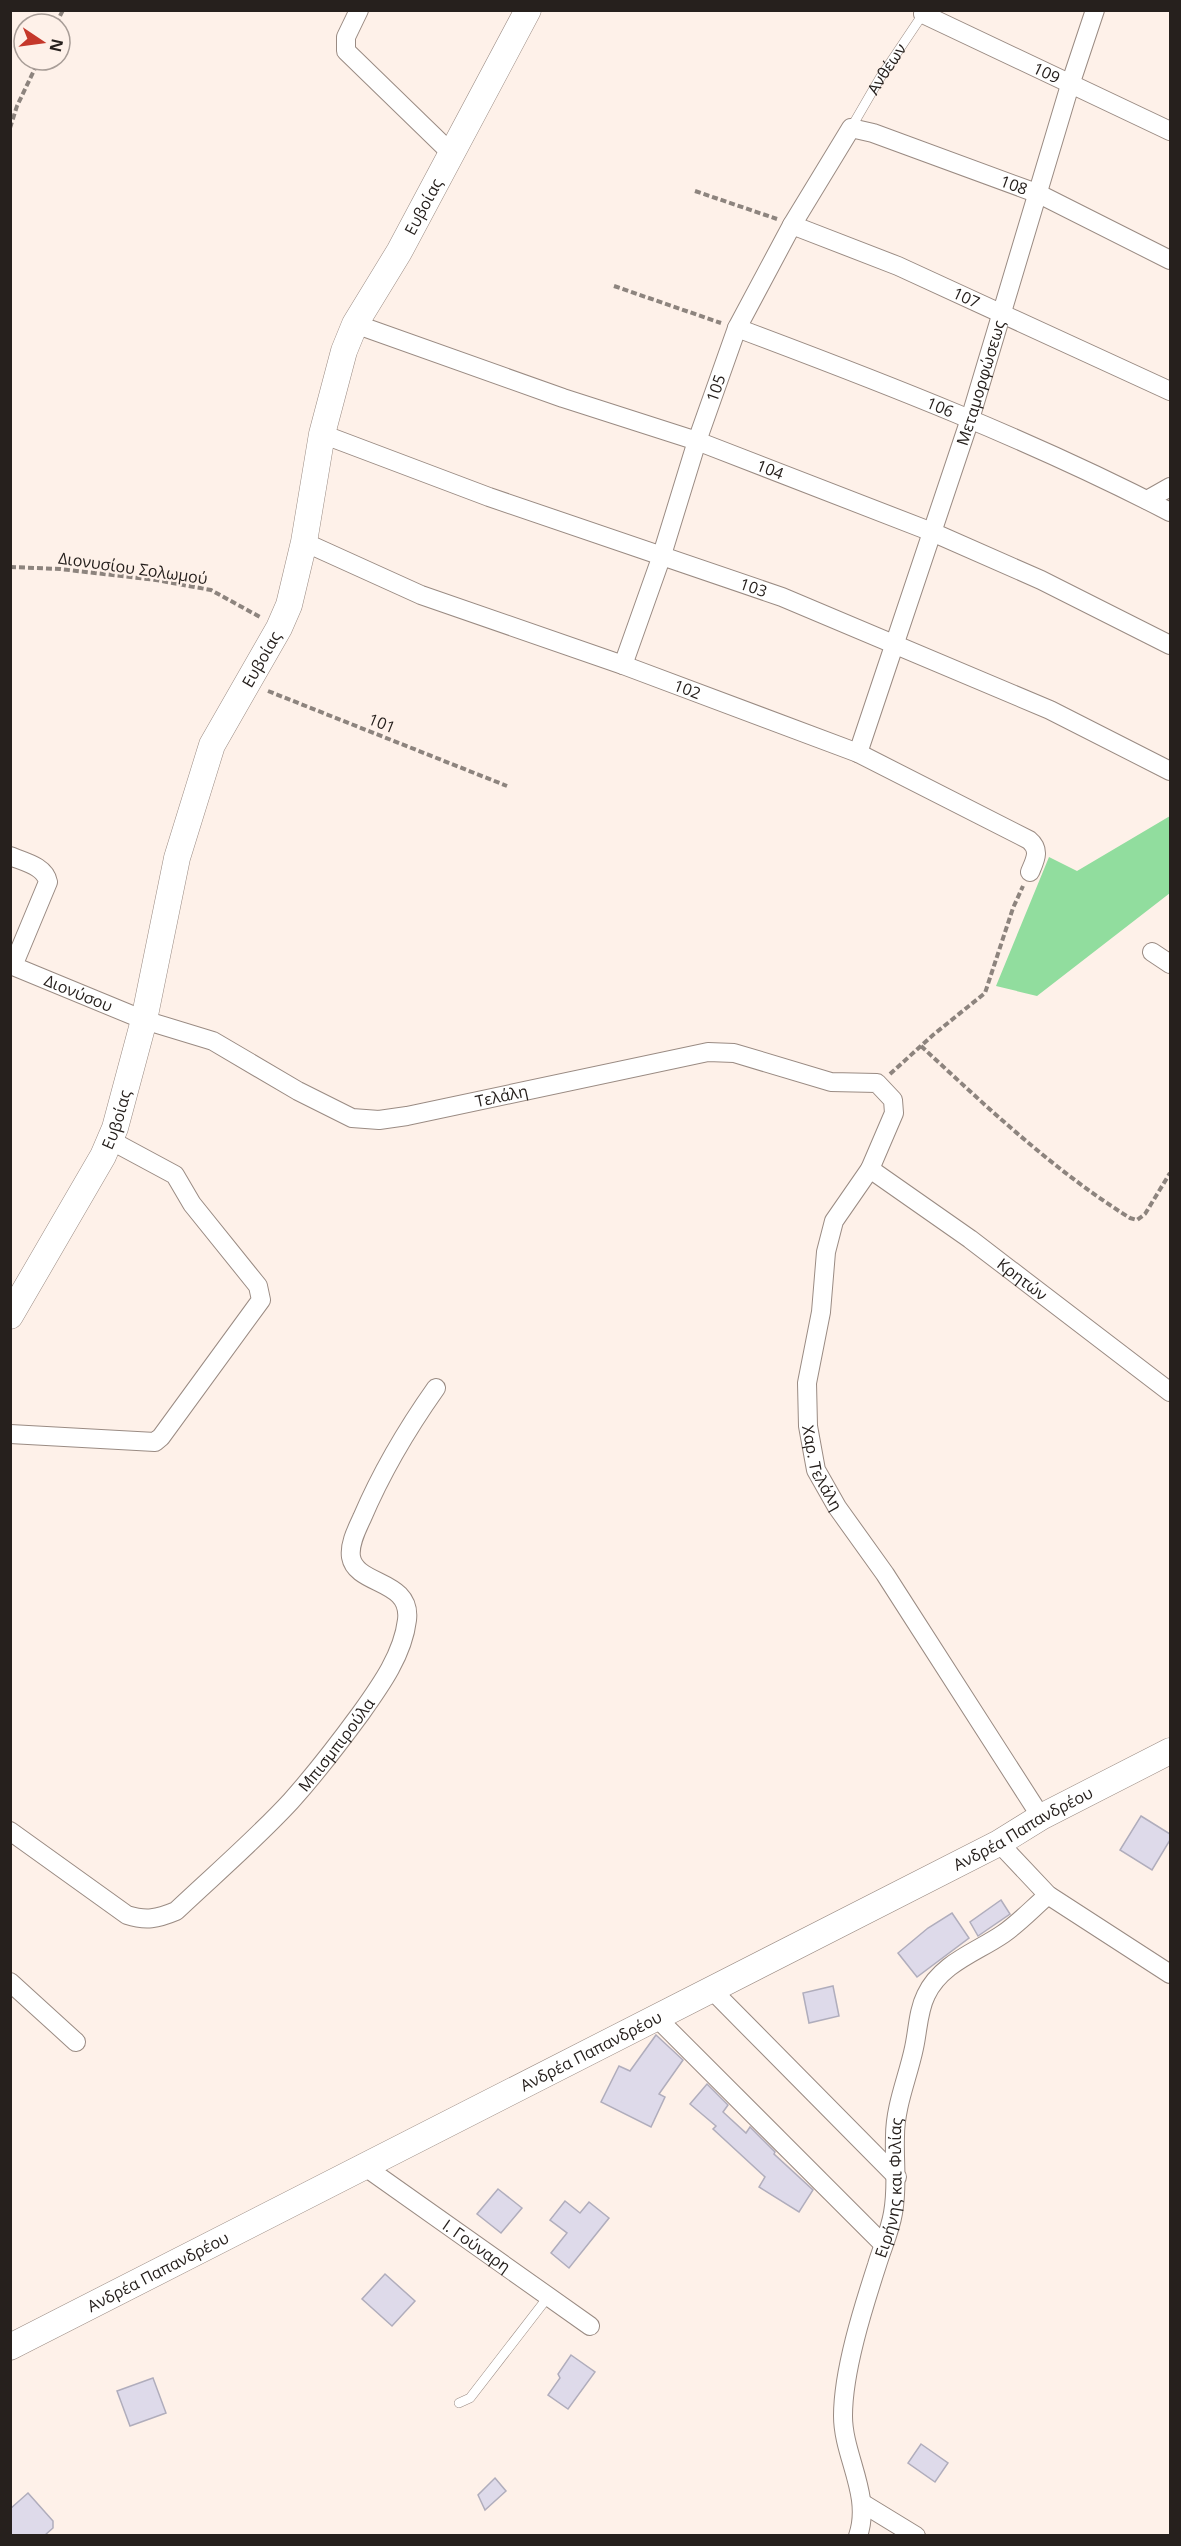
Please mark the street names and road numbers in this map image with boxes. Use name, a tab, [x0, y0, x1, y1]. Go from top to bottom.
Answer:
street label: Ανθέων	[862, 39, 911, 98]
street label: 109	[1030, 57, 1064, 88]
street label: 108	[997, 170, 1031, 200]
street label: Ευβοίας	[399, 174, 447, 239]
street label: 107	[949, 282, 984, 313]
street label: Μεταμορφώσεως	[951, 317, 1010, 448]
street label: 105	[701, 372, 731, 405]
street label: 106	[923, 392, 957, 422]
street label: 104	[753, 454, 787, 485]
street label: Διονυσίου Σολωμού	[57, 547, 209, 589]
street label: 103	[737, 572, 770, 602]
street label: Ευβοίας	[236, 627, 286, 691]
street label: 102	[671, 674, 704, 704]
street label: 101	[365, 708, 399, 738]
street label: Διονύσου	[41, 969, 116, 1017]
street label: Τελάλη	[473, 1080, 530, 1112]
street label: Ευβοίας	[96, 1087, 136, 1153]
street label: Κρητών	[993, 1253, 1052, 1306]
street label: Χαρ. Τελάλη	[797, 1424, 848, 1515]
street label: Μπισμπιρούλα	[293, 1693, 380, 1796]
street label: Ανδρέα Παπανδρέου	[949, 1781, 1096, 1876]
street label: Ανδρέα Παπανδρέου	[516, 2006, 665, 2096]
street label: Ειρήνης και Φιλίας	[869, 2116, 907, 2261]
street label: Ι. Γούναρη	[438, 2214, 515, 2277]
street label: Ανδρέα Παπανδρέου	[83, 2226, 232, 2317]

